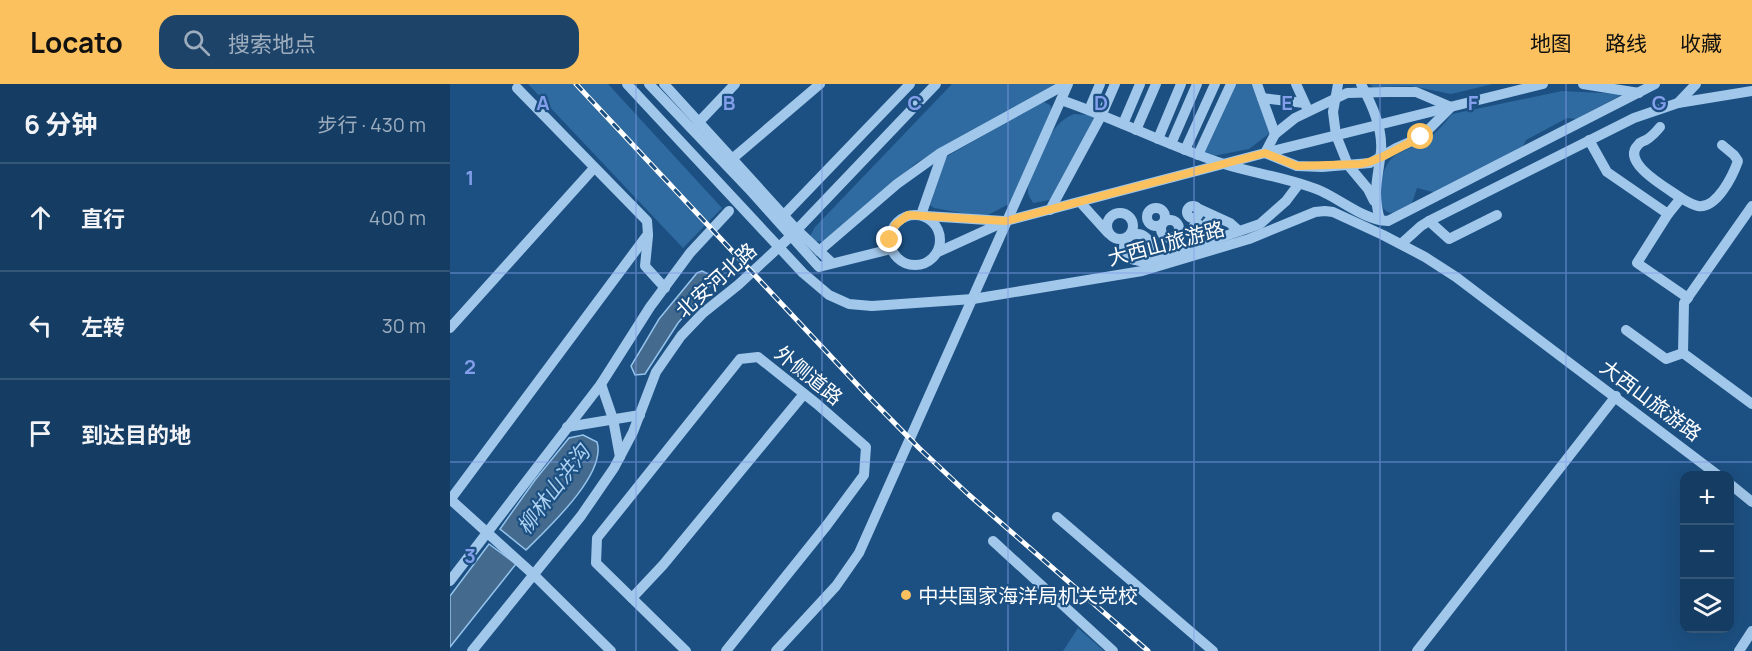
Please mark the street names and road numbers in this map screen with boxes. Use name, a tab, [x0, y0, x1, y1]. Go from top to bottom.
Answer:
street label: 大西山旅游路	[1105, 214, 1227, 272]
street label: 北安河北路	[670, 237, 762, 323]
street label: 外侧道路	[769, 339, 849, 411]
street label: 大西山旅游路	[1595, 353, 1707, 447]

